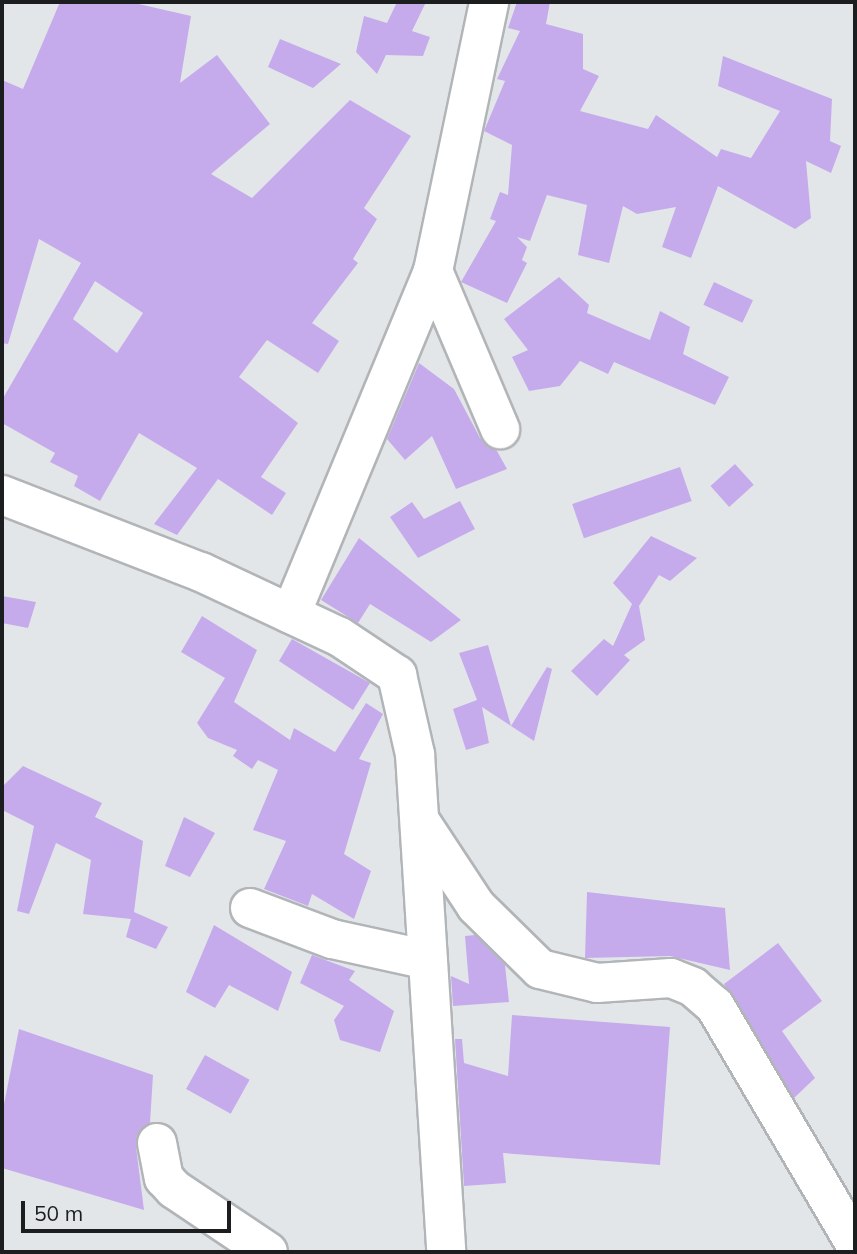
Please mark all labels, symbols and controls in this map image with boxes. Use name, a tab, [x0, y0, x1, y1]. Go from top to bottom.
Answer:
scale bar	[24, 1188, 234, 1232]
text: 50 m	[34, 1200, 83, 1226]

